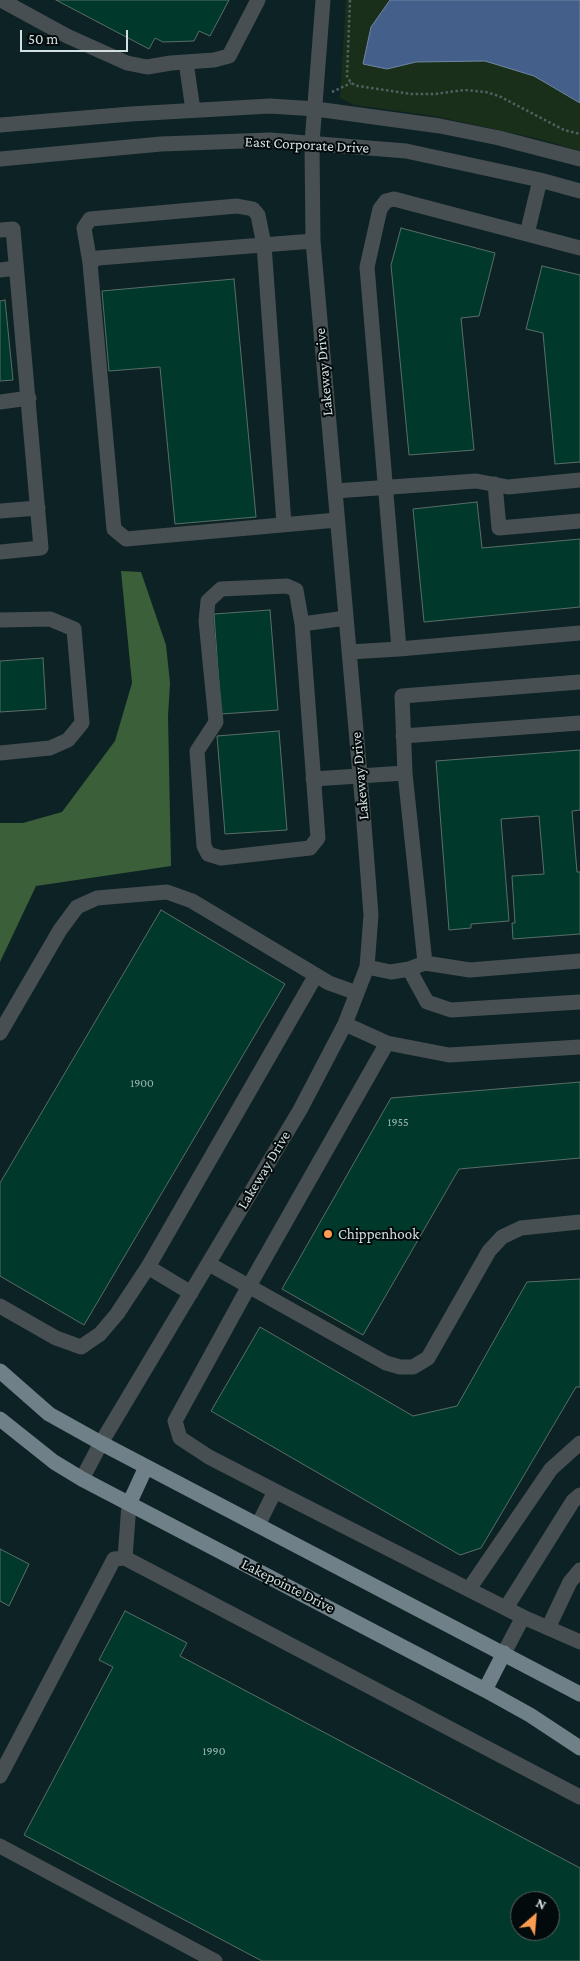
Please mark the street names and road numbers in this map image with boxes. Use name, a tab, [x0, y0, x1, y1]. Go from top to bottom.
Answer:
street label: East Corporate Drive	[244, 133, 370, 157]
street label: Lakeway Drive	[311, 327, 337, 417]
street label: Lakeway Drive	[347, 731, 373, 821]
street label: Lakeway Drive	[234, 1128, 294, 1212]
street label: Lakepointe Drive	[238, 1555, 338, 1617]

